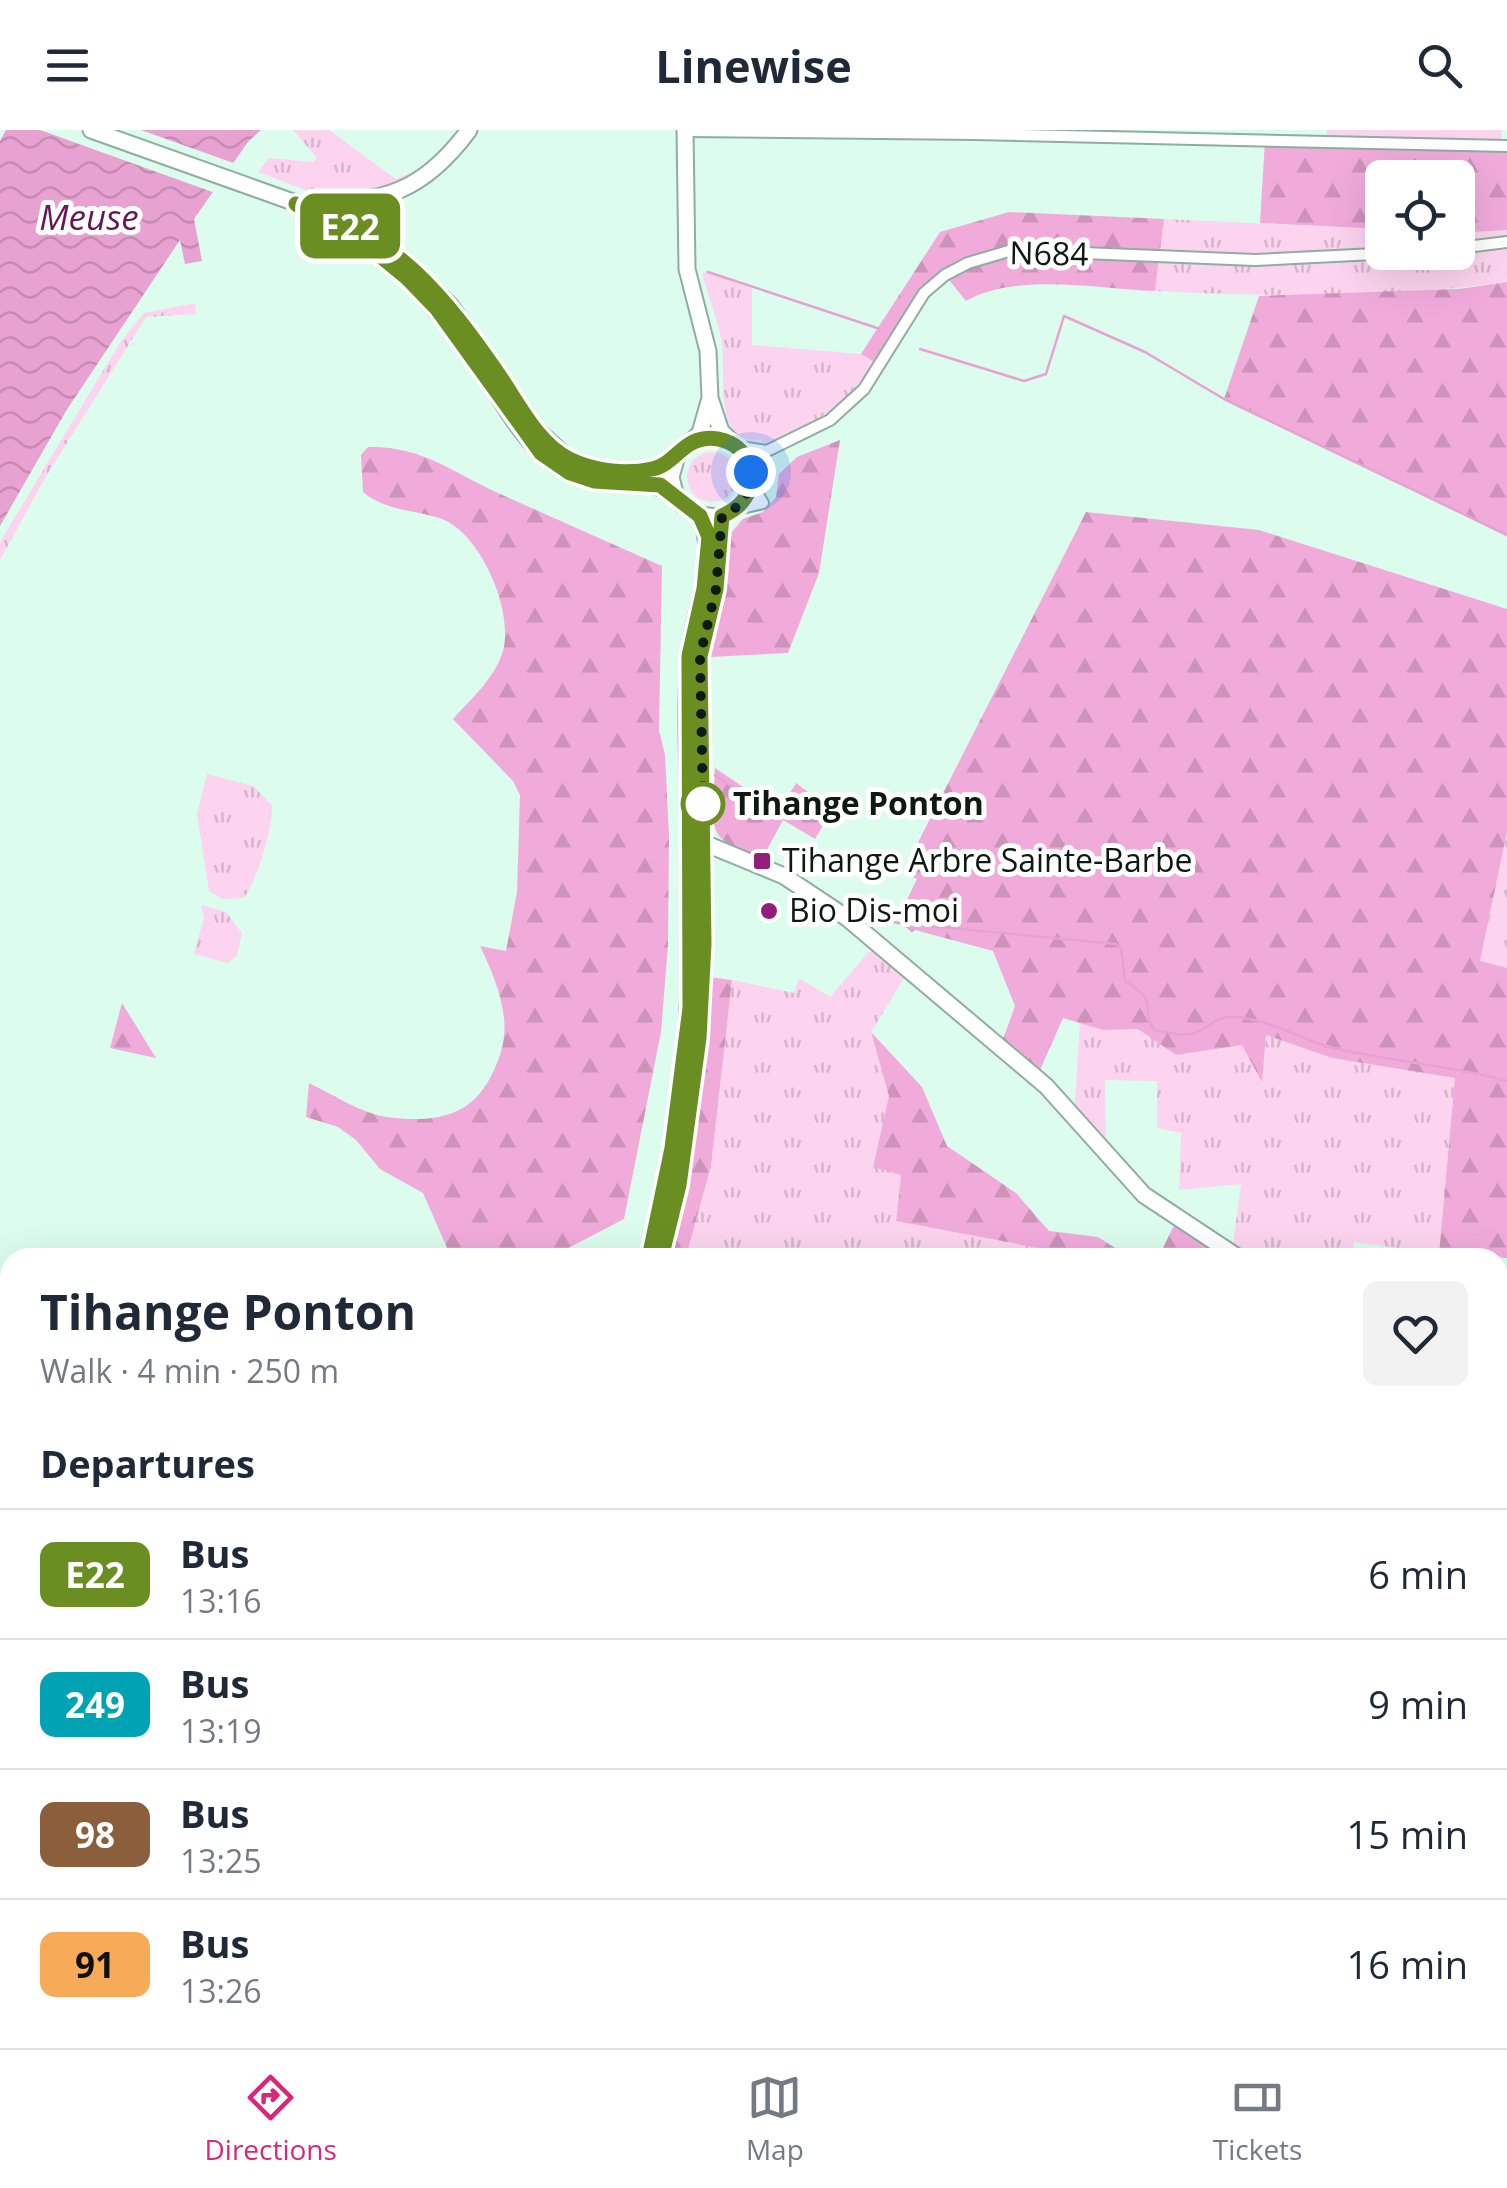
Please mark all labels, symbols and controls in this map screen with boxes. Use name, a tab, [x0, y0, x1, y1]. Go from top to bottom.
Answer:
text: Linewise	[655, 35, 852, 96]
icon: menu	[40, 38, 95, 93]
icon: search	[1412, 38, 1467, 93]
map controls	[1365, 160, 1475, 270]
button: locate	[1365, 160, 1475, 270]
water label: Meuse	[39, 193, 139, 240]
line badge: E22	[292, 194, 408, 258]
text: E22	[320, 203, 380, 250]
street label: N684	[1009, 230, 1089, 275]
your location	[726, 447, 776, 497]
place label: Tihange Ponton	[733, 781, 984, 824]
marker: Tihange Ponton	[682, 783, 724, 825]
place label: Tihange Arbre Sainte-Barbe	[782, 838, 1192, 881]
marker: Tihange Arbre Sainte-Barbe	[751, 850, 773, 872]
place label: Bio Dis-moi	[789, 888, 959, 931]
marker: Bio Dis-moi	[758, 900, 780, 922]
text: Tihange Ponton	[40, 1279, 416, 1344]
button: heart	[1363, 1281, 1468, 1386]
text: Walk · 4 min · 250 m	[40, 1349, 339, 1392]
text: Departures	[40, 1437, 255, 1489]
text: Bus	[180, 1527, 249, 1579]
text: 6 min	[1368, 1548, 1468, 1600]
text: E22	[65, 1551, 125, 1598]
text: 13:16	[180, 1579, 262, 1622]
text: Bus	[180, 1657, 249, 1709]
text: 9 min	[1368, 1678, 1468, 1730]
text: 249	[65, 1681, 125, 1728]
text: 13:19	[180, 1709, 262, 1752]
text: Bus	[180, 1787, 249, 1839]
text: 15 min	[1347, 1808, 1468, 1860]
text: 98	[75, 1811, 115, 1858]
text: 13:25	[180, 1839, 262, 1882]
text: Bus	[180, 1917, 249, 1969]
text: 16 min	[1347, 1938, 1468, 1990]
text: 91	[75, 1941, 115, 1988]
text: 13:26	[180, 1969, 262, 2012]
tab: Directions	[205, 2070, 337, 2168]
tab: Map	[746, 2070, 804, 2168]
tab: Tickets	[1213, 2070, 1302, 2168]

